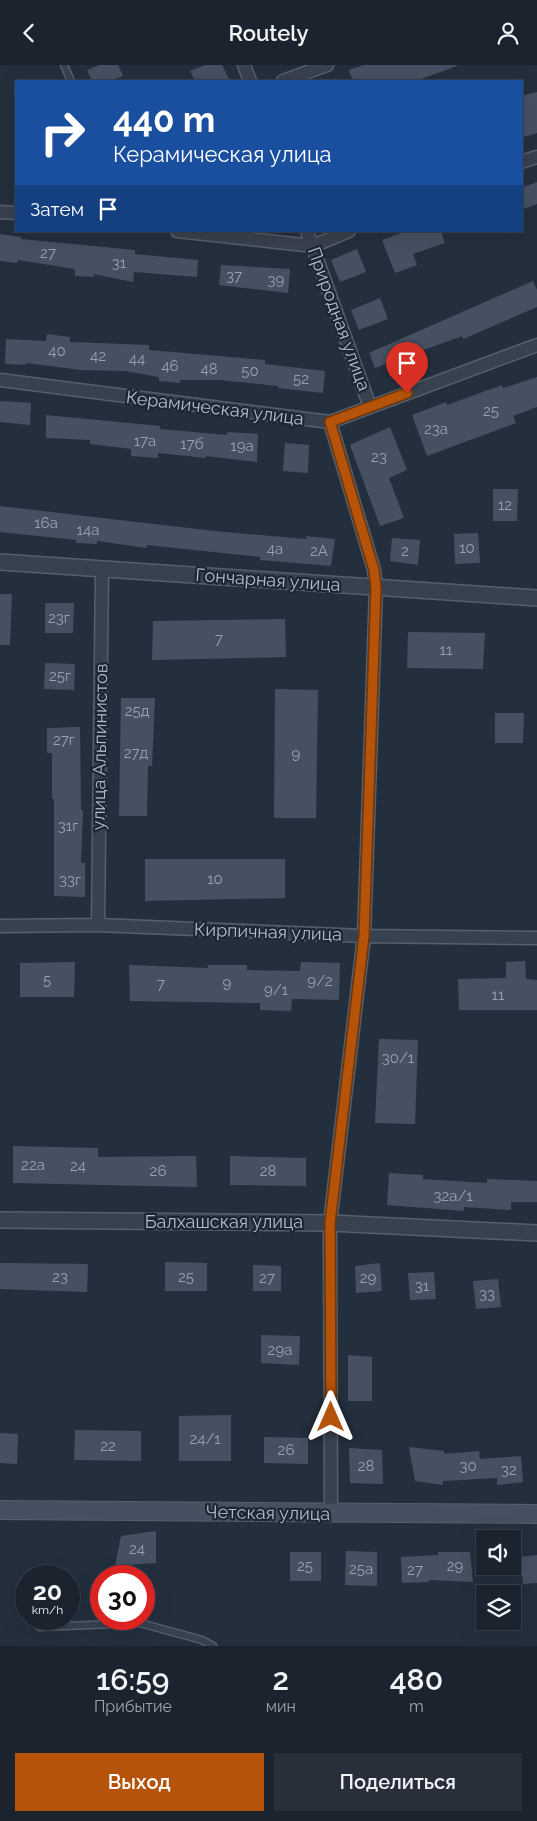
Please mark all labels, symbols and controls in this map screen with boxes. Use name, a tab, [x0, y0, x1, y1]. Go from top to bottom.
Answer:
icon: back	[15, 19, 43, 47]
icon: person	[494, 19, 522, 47]
text: Routely	[229, 20, 308, 46]
text: 440 m	[113, 99, 215, 140]
icon: right	[30, 100, 95, 165]
text: Керамическая улица	[113, 141, 332, 167]
icon: arrive	[94, 195, 122, 223]
text: Затем	[30, 198, 84, 220]
house number: 27	[40, 244, 56, 262]
street label: Природная улица	[304, 244, 375, 394]
house number: 31	[112, 254, 127, 272]
house number: 37	[226, 267, 242, 285]
house number: 39	[268, 271, 285, 289]
house number: 40	[48, 342, 66, 360]
pin	[386, 342, 428, 393]
house number: 42	[90, 347, 106, 365]
icon: arrive	[393, 349, 421, 377]
house number: 44	[129, 350, 145, 368]
house number: 46	[161, 357, 179, 375]
house number: 48	[200, 360, 218, 378]
house number: 50	[241, 362, 259, 380]
house number: 52	[293, 370, 309, 388]
street label: Керамическая улица	[125, 386, 305, 429]
house number: 25	[483, 402, 499, 420]
house number: 23а	[424, 420, 448, 438]
house number: 17а	[134, 432, 156, 450]
house number: 17б	[180, 435, 204, 453]
house number: 19а	[230, 437, 254, 455]
house number: 23	[371, 448, 387, 466]
house number: 12	[498, 496, 512, 514]
house number: 16а	[34, 514, 58, 532]
house number: 14а	[77, 521, 99, 539]
house number: 10	[459, 539, 475, 557]
house number: 4а	[267, 540, 283, 558]
house number: 2А	[310, 542, 328, 560]
house number: 2	[401, 542, 409, 560]
street label: Гончарная улица	[195, 564, 341, 595]
house number: 23г	[48, 609, 70, 627]
house number: 7	[215, 630, 223, 648]
house number: 11	[440, 641, 453, 659]
street label: улица Альпинистов	[88, 663, 111, 831]
house number: 25г	[49, 667, 71, 685]
house number: 25д	[125, 702, 150, 720]
house number: 27г	[53, 731, 75, 749]
house number: 27д	[124, 744, 149, 762]
house number: 9	[292, 745, 301, 763]
house number: 31г	[58, 817, 78, 835]
house number: 10	[207, 870, 223, 888]
house number: 33г	[59, 871, 81, 889]
street label: Кирпичная улица	[194, 918, 342, 945]
house number: 5	[43, 971, 51, 989]
house number: 9/2	[307, 972, 333, 990]
house number: 9	[223, 974, 232, 992]
house number: 7	[157, 975, 165, 993]
house number: 9/1	[264, 981, 289, 999]
house number: 11	[492, 986, 505, 1004]
house number: 30/1	[382, 1049, 415, 1067]
house number: 22а	[21, 1156, 45, 1174]
house number: 24	[70, 1157, 86, 1175]
house number: 26	[150, 1162, 166, 1180]
house number: 28	[260, 1162, 276, 1180]
house number: 32а/1	[433, 1187, 473, 1205]
street label: Балхашская улица	[145, 1211, 303, 1232]
house number: 23	[52, 1268, 68, 1286]
house number: 25	[178, 1268, 194, 1286]
house number: 27	[259, 1269, 275, 1287]
house number: 29	[360, 1269, 377, 1287]
house number: 31	[415, 1277, 430, 1295]
house number: 33	[479, 1285, 495, 1303]
house number: 29а	[268, 1341, 292, 1359]
position arrow	[304, 1390, 356, 1442]
house number: 24/1	[189, 1430, 221, 1448]
house number: 22	[100, 1437, 116, 1455]
house number: 26	[278, 1441, 294, 1459]
house number: 28	[358, 1457, 374, 1475]
house number: 30	[459, 1457, 477, 1475]
house number: 32	[501, 1461, 517, 1479]
street label: Четская улица	[206, 1501, 330, 1524]
map controls	[476, 1530, 521, 1630]
button: sound	[476, 1530, 521, 1575]
house number: 24	[129, 1540, 145, 1558]
house number: 25	[297, 1557, 313, 1575]
house number: 29	[447, 1557, 464, 1575]
house number: 25а	[349, 1560, 373, 1578]
house number: 27	[407, 1561, 423, 1579]
speed limit sign: 30	[90, 1565, 155, 1630]
text: 20	[33, 1576, 62, 1606]
button: layers	[476, 1585, 521, 1630]
text: km/h	[32, 1603, 63, 1617]
text: 16:59	[96, 1662, 169, 1697]
text: 2	[273, 1662, 289, 1697]
text: 480	[390, 1662, 443, 1697]
text: Прибытие	[94, 1697, 172, 1716]
text: мин	[266, 1697, 296, 1716]
text: m	[409, 1697, 424, 1716]
button: Выход	[15, 1753, 264, 1811]
button: Поделиться	[274, 1753, 522, 1811]

